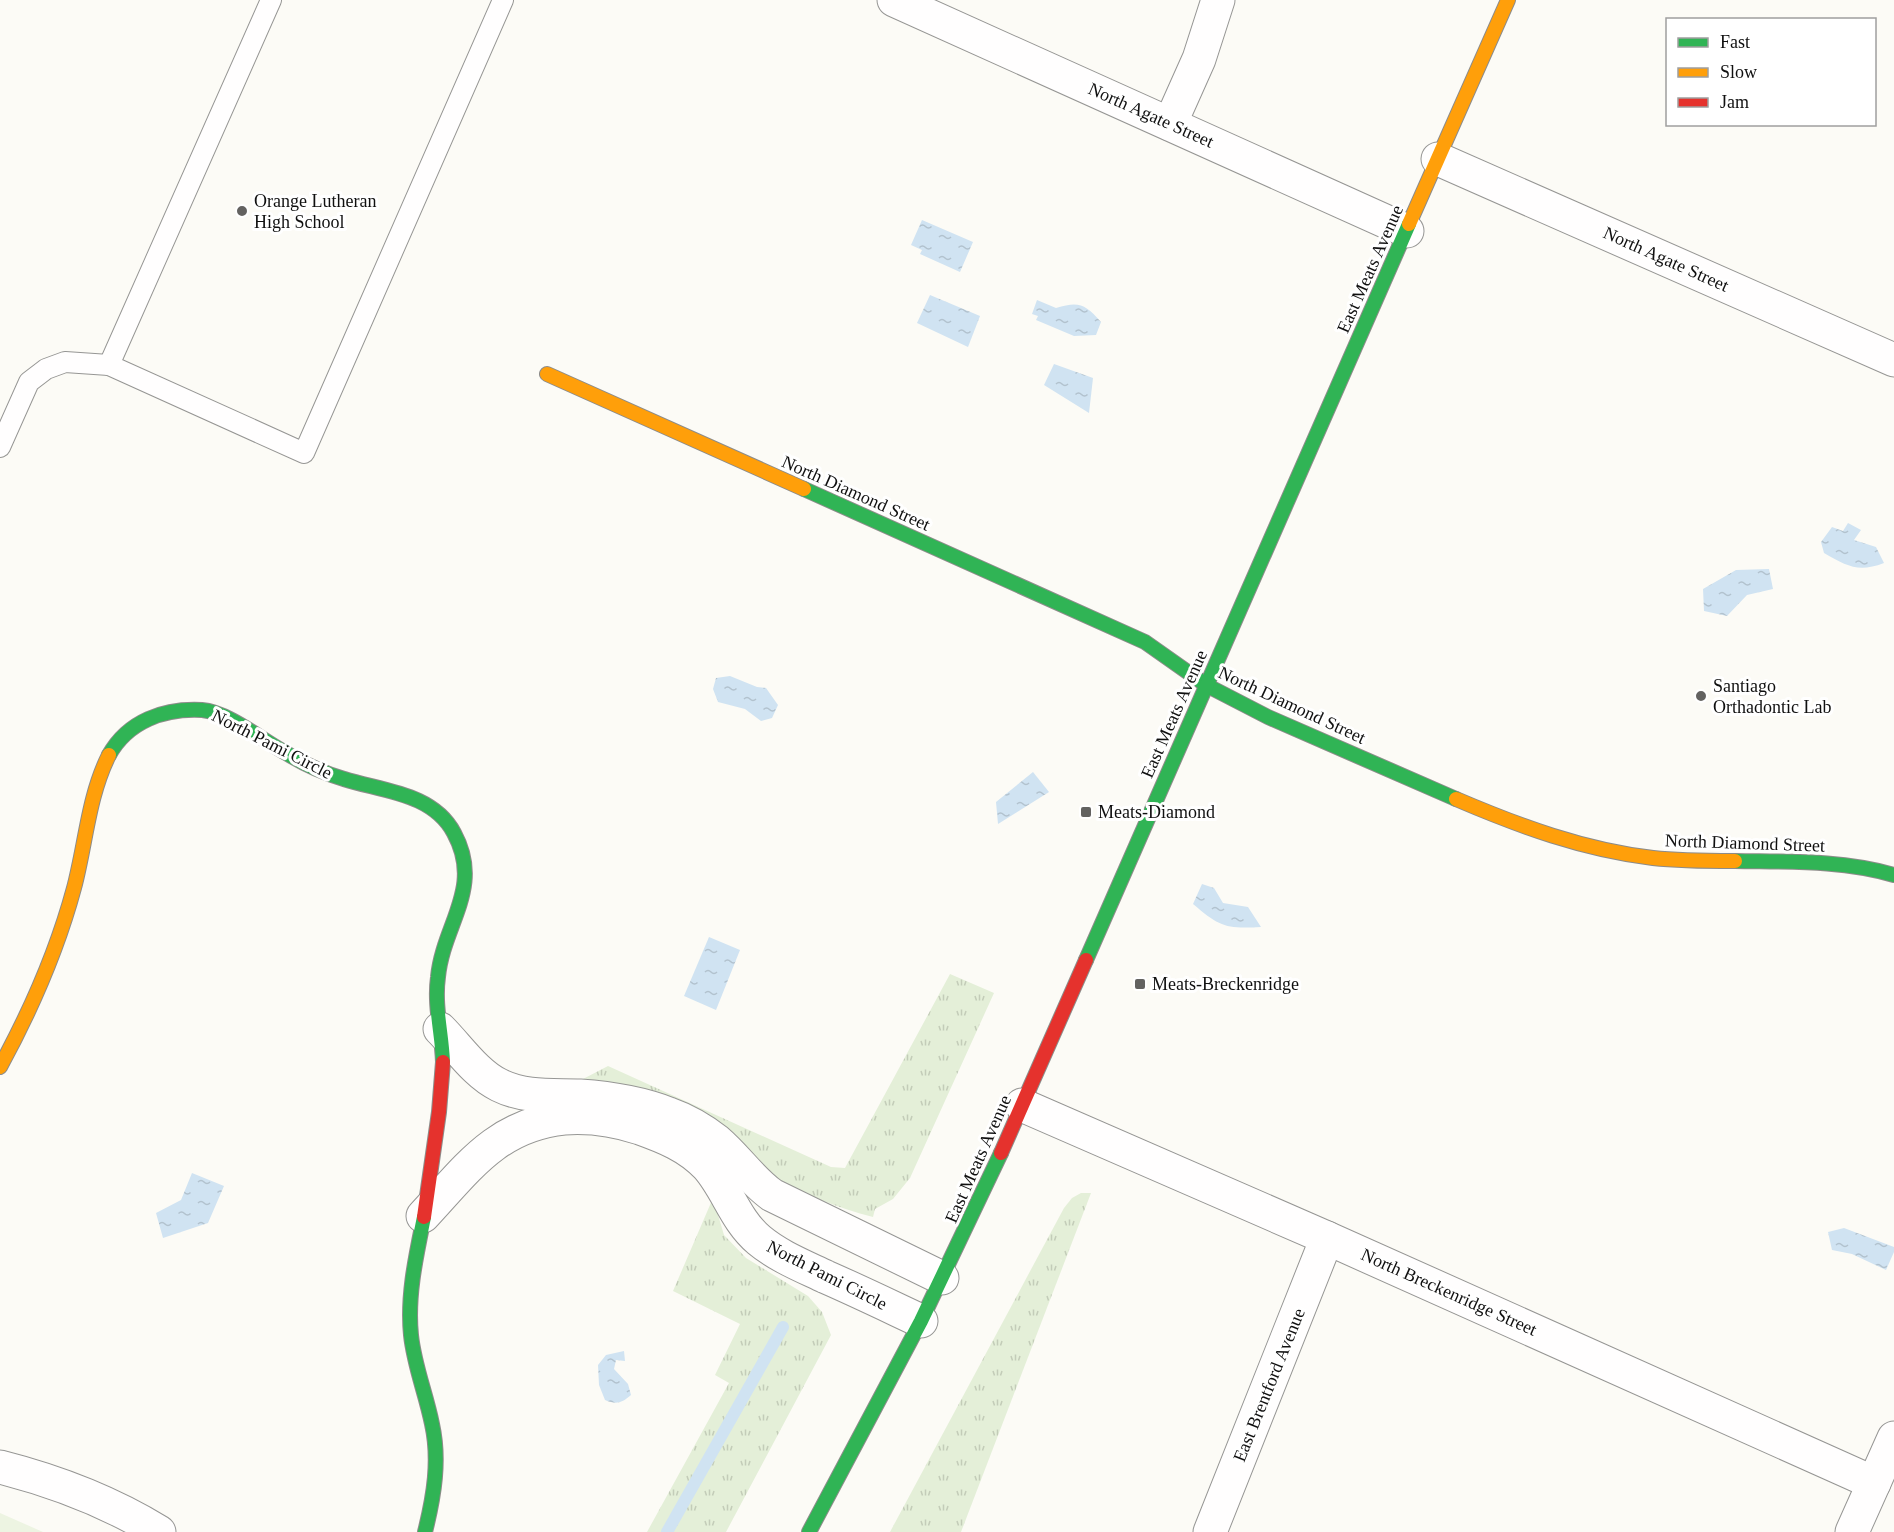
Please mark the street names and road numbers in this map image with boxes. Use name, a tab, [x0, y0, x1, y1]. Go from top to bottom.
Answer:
street label: North Agate Street	[1085, 78, 1217, 152]
street label: East Meats Avenue	[1333, 202, 1407, 336]
street label: North Agate Street	[1600, 222, 1732, 296]
street label: North Diamond Street	[779, 451, 933, 535]
street label: East Meats Avenue	[1137, 647, 1211, 781]
street label: North Diamond Street	[1215, 662, 1369, 748]
street label: North Pami Circle	[209, 705, 335, 783]
street label: North Diamond Street	[1665, 830, 1825, 856]
street label: East Meats Avenue	[941, 1092, 1015, 1226]
street label: North Pami Circle	[764, 1236, 890, 1314]
street label: North Breckenridge Street	[1358, 1244, 1540, 1340]
street label: East Brentford Avenue	[1229, 1305, 1309, 1465]

